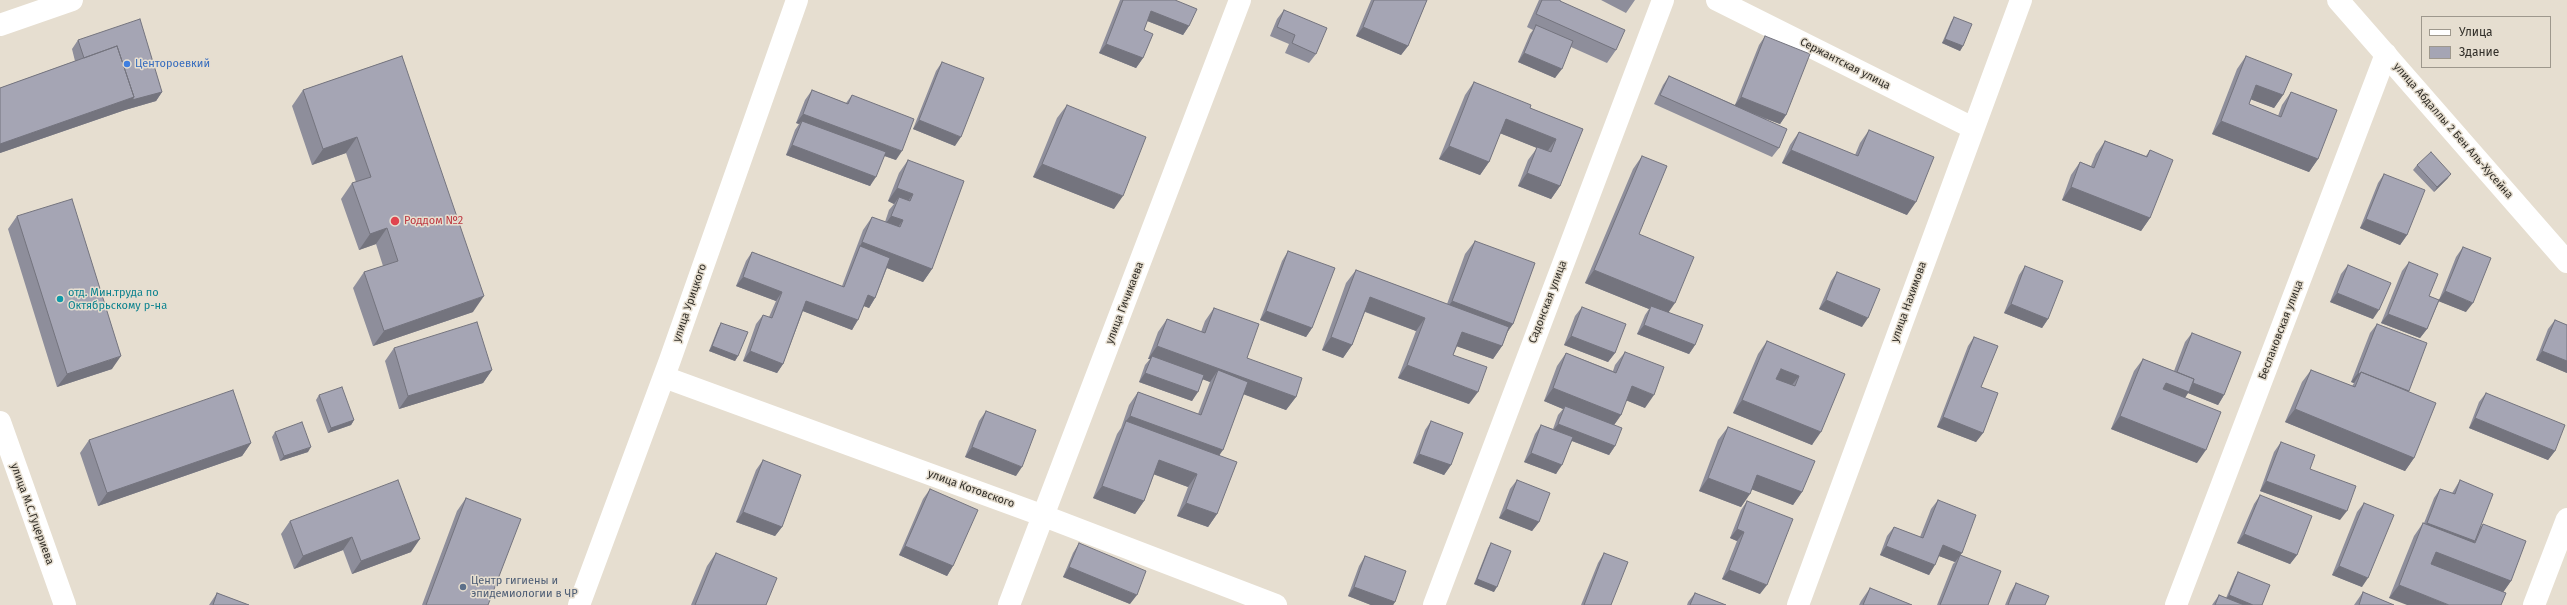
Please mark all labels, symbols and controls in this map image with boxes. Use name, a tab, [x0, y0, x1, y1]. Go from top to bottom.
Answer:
legend	[2421, 16, 2551, 68]
text: Улица	[2459, 25, 2493, 39]
street label: Сержантская улица	[1798, 35, 1892, 93]
text: Здание	[2459, 45, 2499, 59]
place label: Центороевкий	[135, 57, 210, 71]
marker: Центороевкий	[122, 59, 132, 69]
street label: улица Абдаллы 2 Бен Аль-Хусейна	[2390, 60, 2516, 202]
place label: Роддом №2	[404, 214, 463, 228]
marker: Роддом №2	[389, 215, 401, 227]
street label: Садонская улица	[1526, 259, 1570, 345]
street label: улица Гичикаева	[1103, 260, 1147, 346]
street label: улица Нахимова	[1888, 260, 1930, 344]
street label: улица Урицкого	[670, 262, 710, 344]
street label: Беслановская улица	[2256, 278, 2306, 382]
place label: отд. Мин.труда по Октябрьскому р-на	[68, 286, 167, 312]
marker: отд. Мин.труда по Октябрьскому р-на	[55, 294, 65, 304]
street label: улица М.С.Гуцериева	[8, 461, 56, 567]
street label: улица Котовского	[926, 467, 1016, 511]
place label: Центр гигиены и эпидемиологии в ЧР	[471, 574, 578, 600]
marker: Центр гигиены и эпидемиологии в ЧР	[458, 582, 468, 592]

